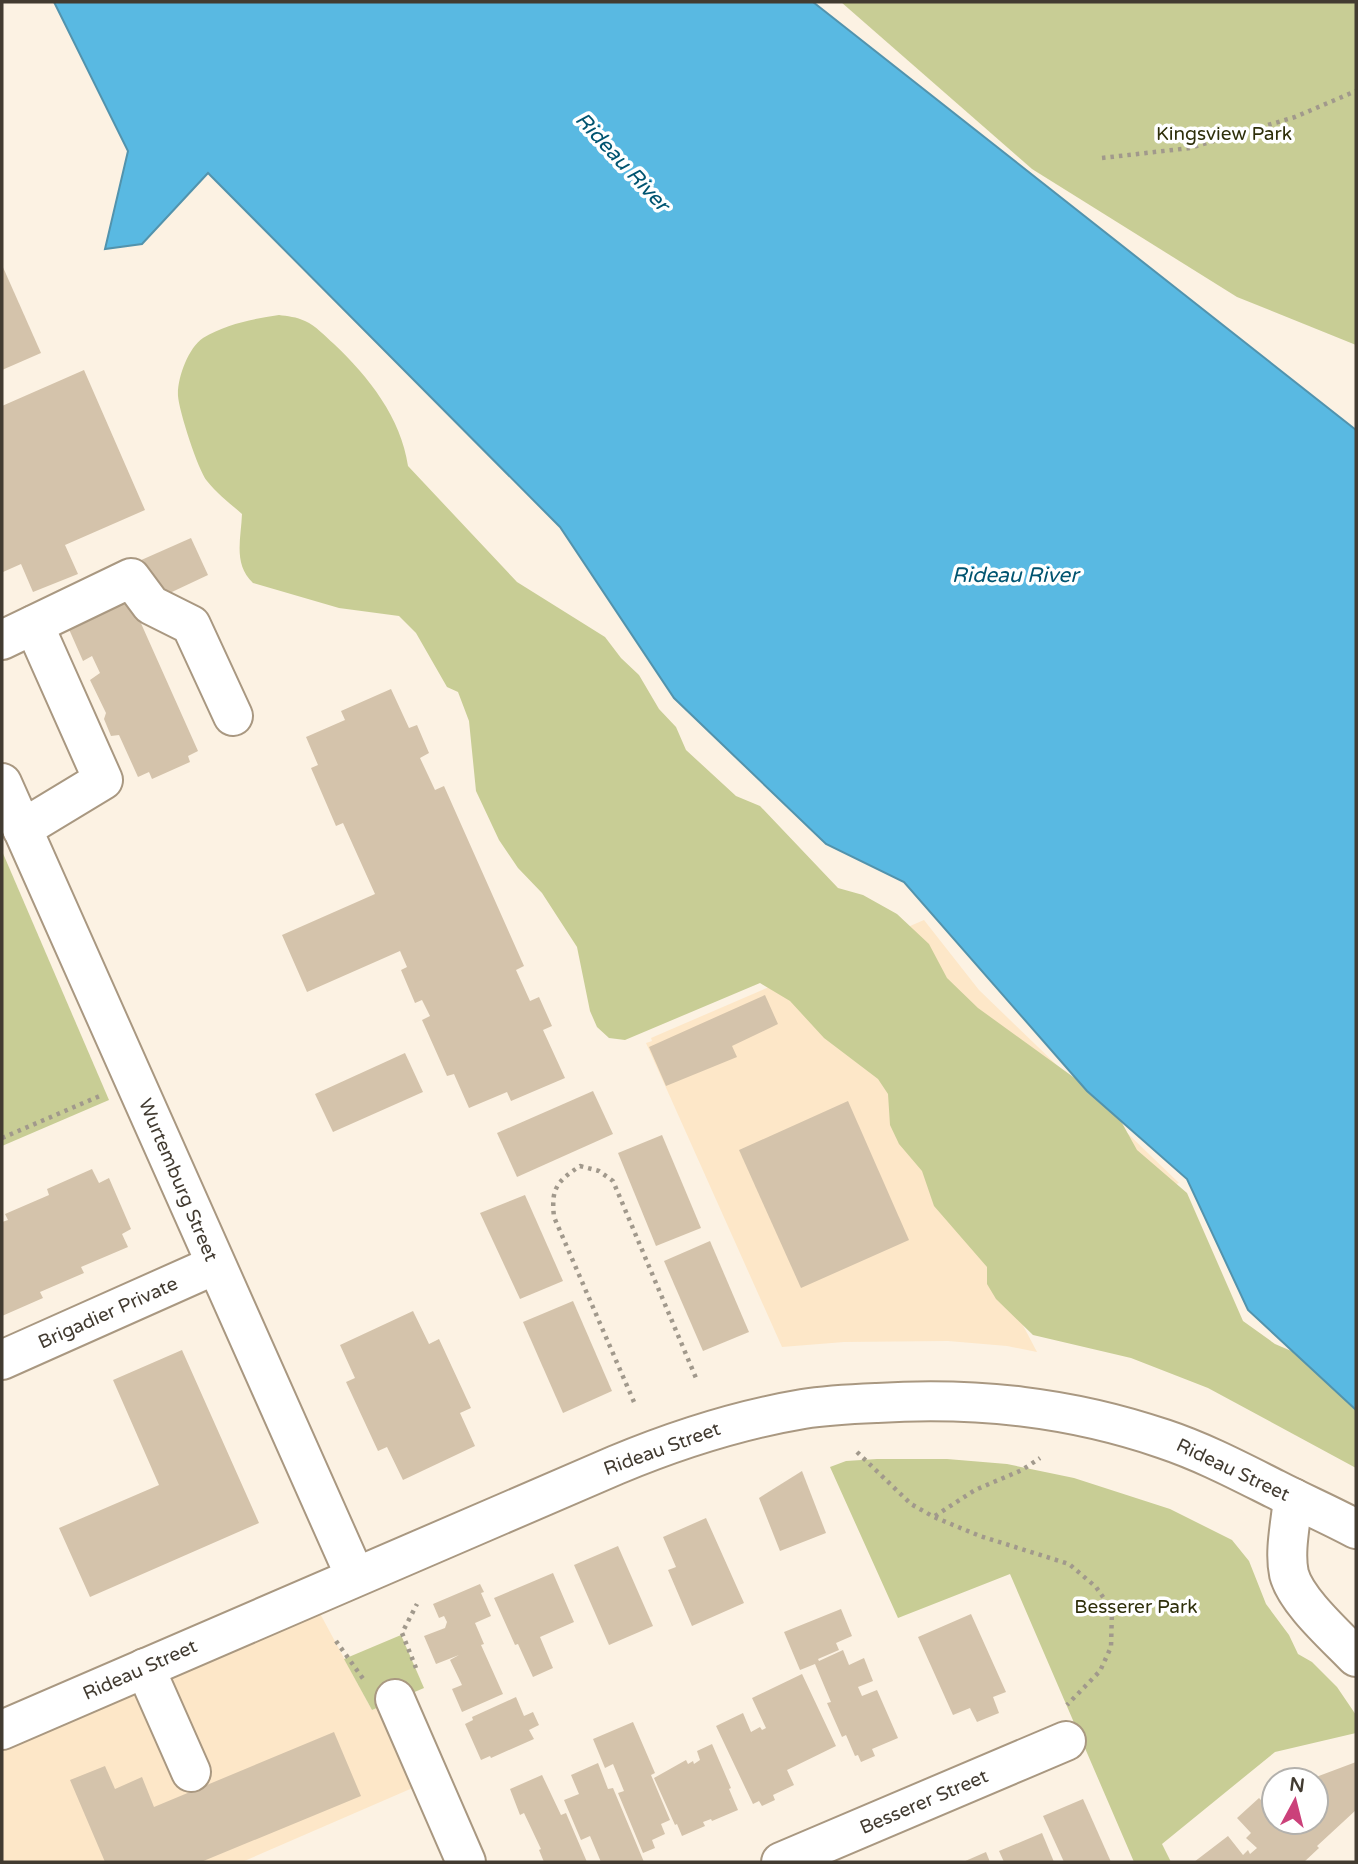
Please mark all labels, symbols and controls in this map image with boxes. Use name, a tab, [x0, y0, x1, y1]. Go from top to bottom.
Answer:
water label: Rideau River	[570, 107, 676, 219]
park label: Kingsview Park	[1156, 123, 1292, 145]
water label: Rideau River	[952, 563, 1081, 588]
street label: Wurtemburg Street	[134, 1095, 222, 1265]
street label: Brigadier Private	[35, 1272, 181, 1354]
street label: Rideau Street	[601, 1418, 723, 1480]
street label: Rideau Street	[1173, 1434, 1293, 1506]
park label: Besserer Park	[1074, 1596, 1198, 1618]
street label: Rideau Street	[80, 1635, 200, 1705]
street label: Besserer Street	[857, 1765, 991, 1839]
north arrow	[1260, 1766, 1330, 1836]
text: N	[1288, 1773, 1306, 1797]

